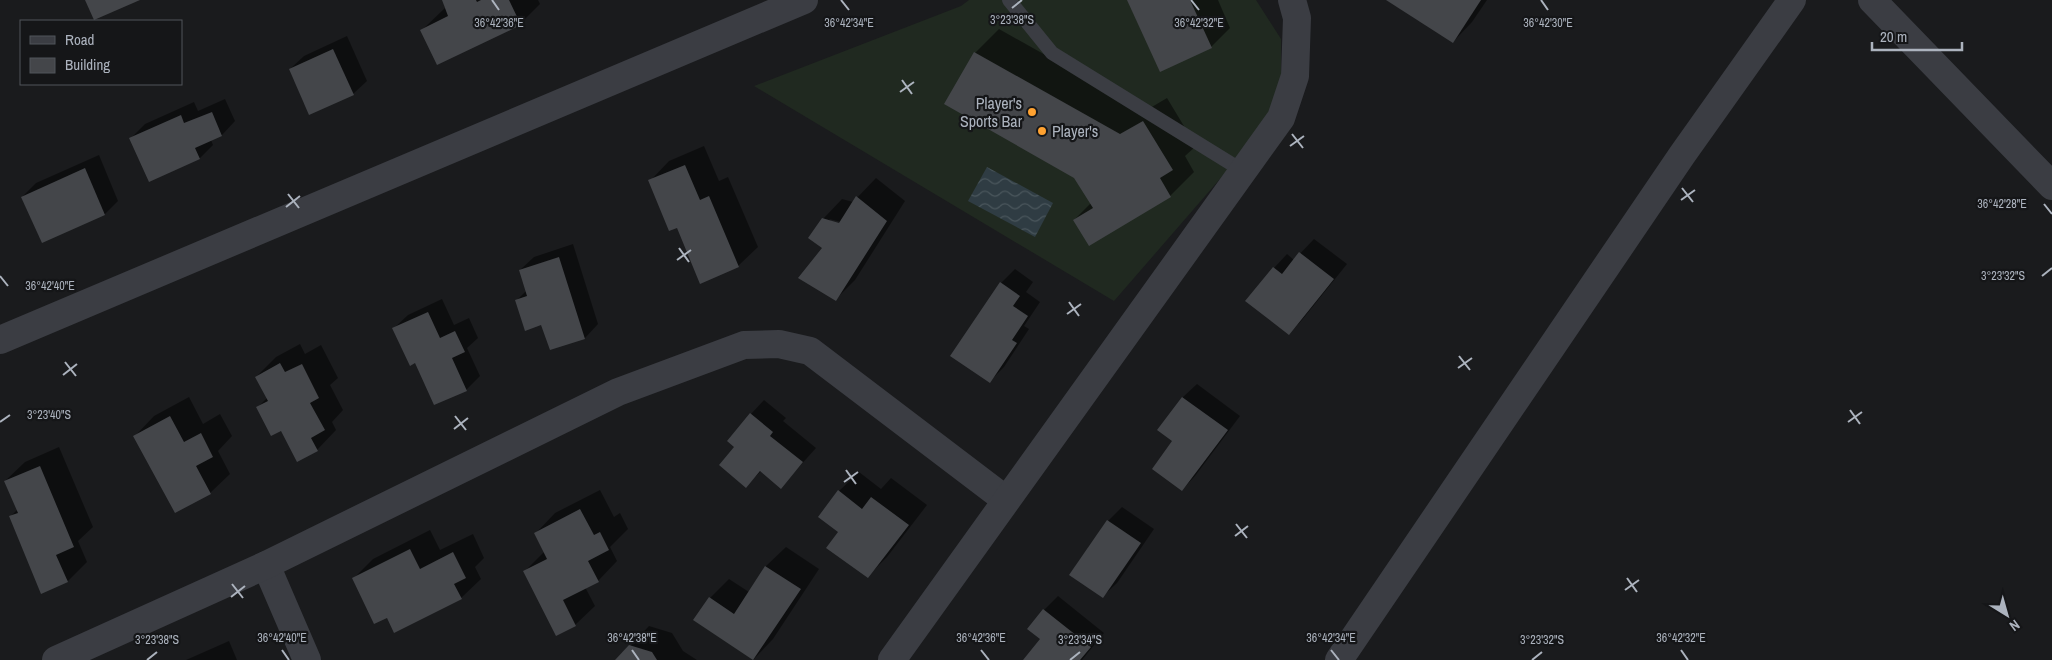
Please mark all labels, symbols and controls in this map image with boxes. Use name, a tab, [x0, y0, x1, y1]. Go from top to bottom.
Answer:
text: 3°23'38"S	[990, 12, 1034, 28]
text: 36°42'36"E	[474, 15, 524, 31]
text: 36°42'34"E	[824, 15, 874, 31]
text: 36°42'32"E	[1174, 15, 1224, 31]
text: 36°42'30"E	[1523, 15, 1573, 31]
legend	[20, 20, 182, 85]
scale bar	[1872, 20, 1962, 52]
text: 20 m	[1880, 26, 1907, 47]
text: Road	[65, 29, 94, 50]
text: Building	[65, 54, 110, 75]
place label: Player's Sports Bar	[960, 92, 1023, 132]
marker: Player's Sports Bar	[1026, 106, 1038, 118]
place label: Player's	[1052, 120, 1098, 142]
marker: Player's	[1036, 125, 1048, 137]
text: 36°42'28"E	[1977, 196, 2027, 212]
text: 3°23'32"S	[1981, 268, 2025, 284]
text: 36°42'40"E	[25, 278, 75, 294]
text: 3°23'40"S	[27, 407, 71, 423]
north arrow	[1982, 590, 2032, 640]
text: N	[2006, 616, 2024, 635]
text: 36°42'40"E	[257, 630, 307, 646]
text: 36°42'38"E	[607, 630, 657, 646]
text: 36°42'36"E	[956, 630, 1006, 646]
text: 36°42'34"E	[1306, 630, 1356, 646]
text: 36°42'32"E	[1656, 630, 1706, 646]
text: 3°23'38"S	[135, 632, 179, 648]
text: 3°23'34"S	[1058, 632, 1102, 648]
text: 3°23'32"S	[1520, 632, 1564, 648]

